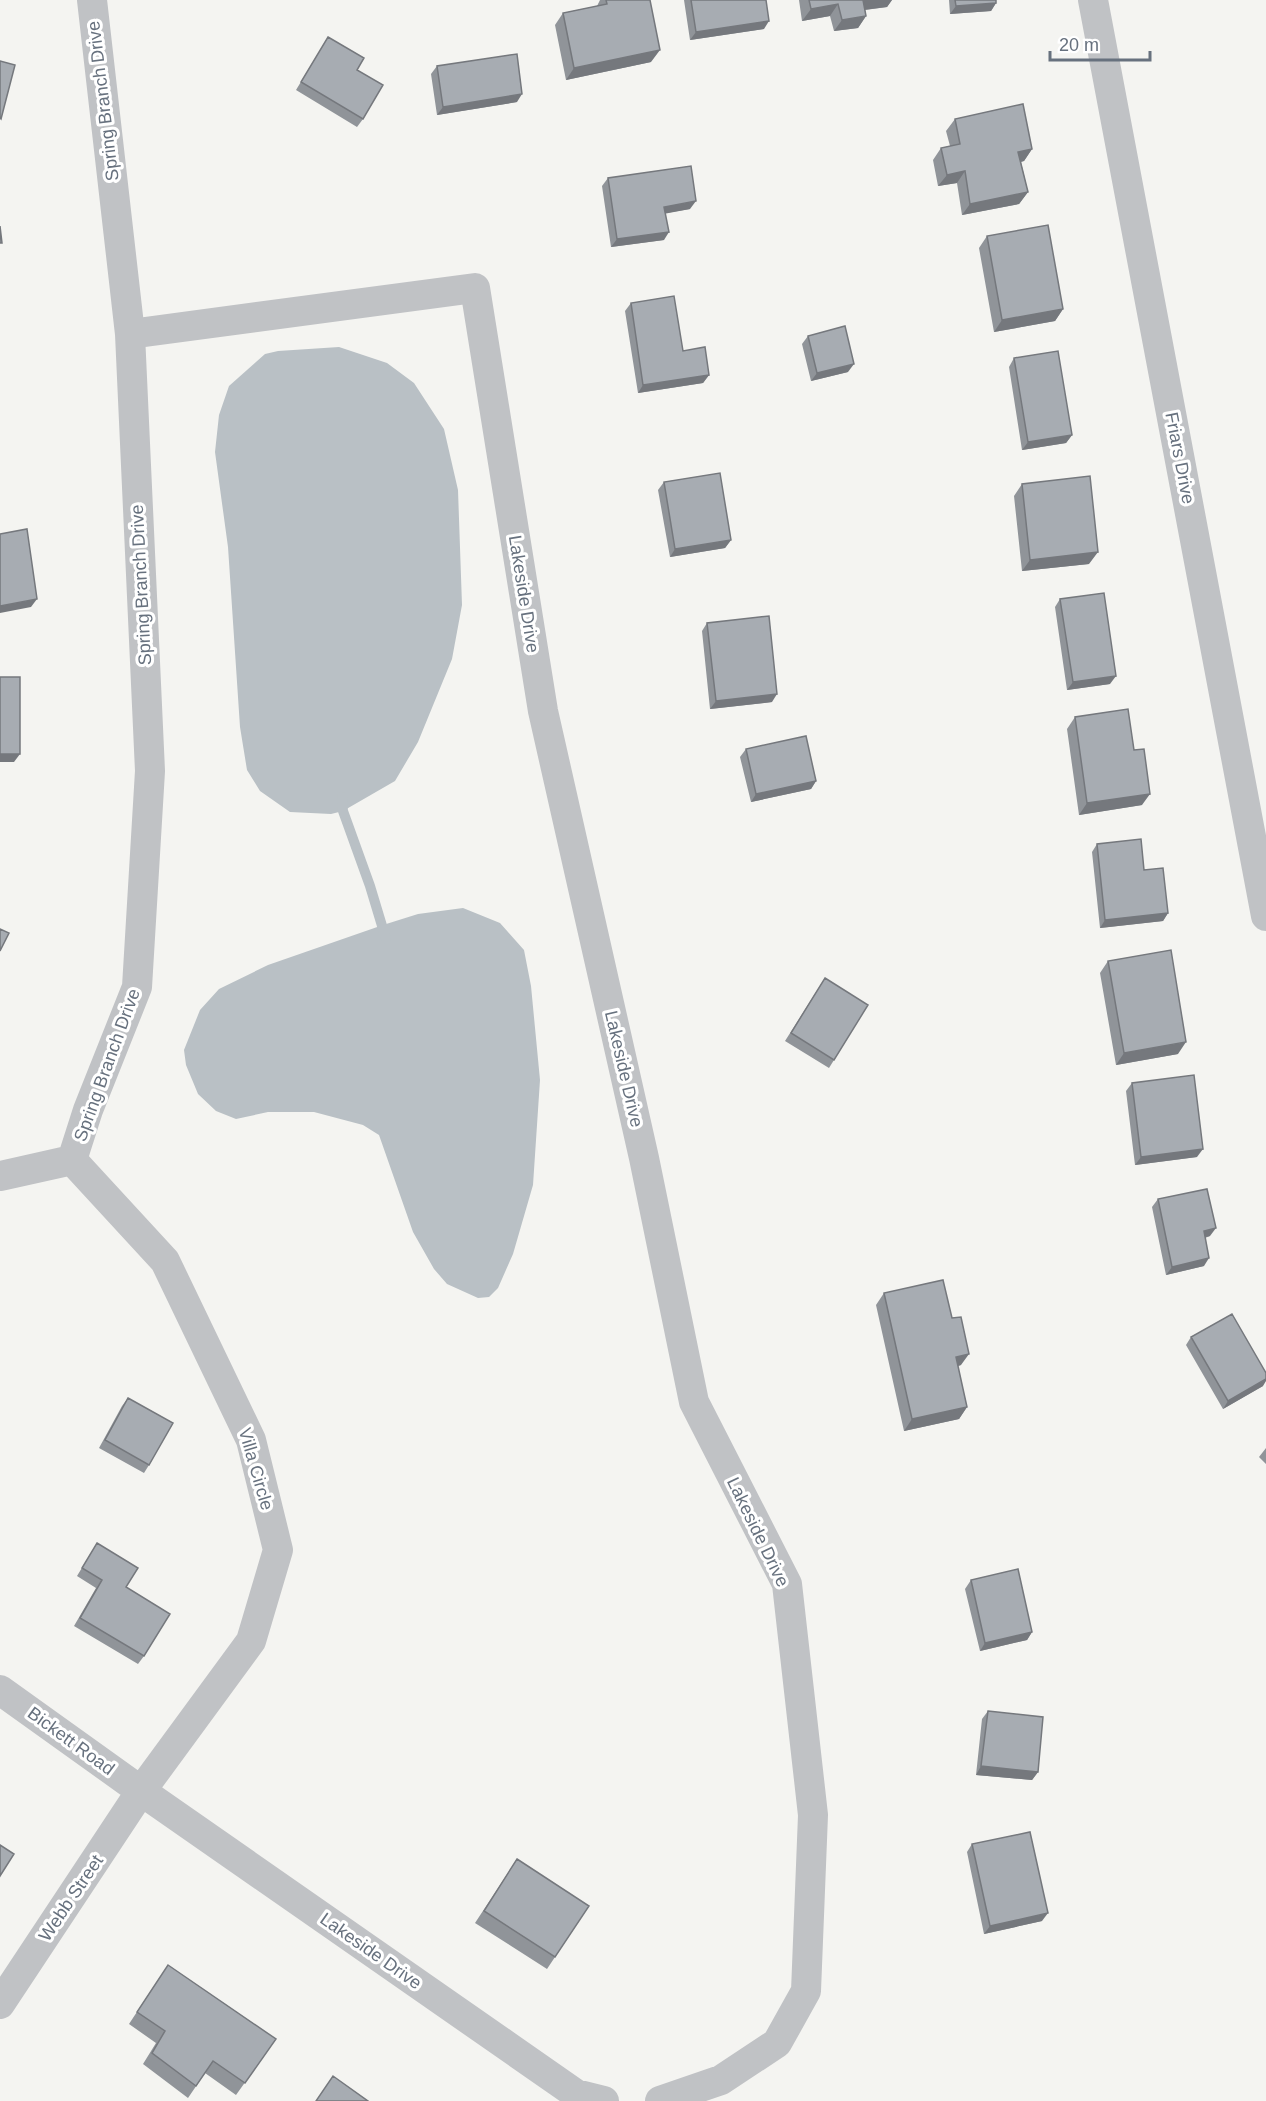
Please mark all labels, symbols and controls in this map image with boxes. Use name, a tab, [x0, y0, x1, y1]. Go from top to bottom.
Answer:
street label: Spring Branch Drive	[83, 20, 123, 182]
scale bar	[1050, 24, 1150, 62]
text: 20 m	[1059, 35, 1099, 55]
street label: Friars Drive	[1161, 410, 1199, 506]
street label: Spring Branch Drive	[127, 504, 155, 666]
street label: Lakeside Drive	[505, 534, 543, 654]
street label: Spring Branch Drive	[70, 986, 144, 1144]
street label: Lakeside Drive	[601, 1009, 647, 1129]
street label: Villa Circle	[235, 1426, 277, 1512]
street label: Lakeside Drive	[723, 1474, 793, 1590]
street label: Bickett Road	[24, 1703, 118, 1779]
street label: Webb Street	[35, 1851, 107, 1945]
street label: Lakeside Drive	[316, 1909, 426, 1993]

